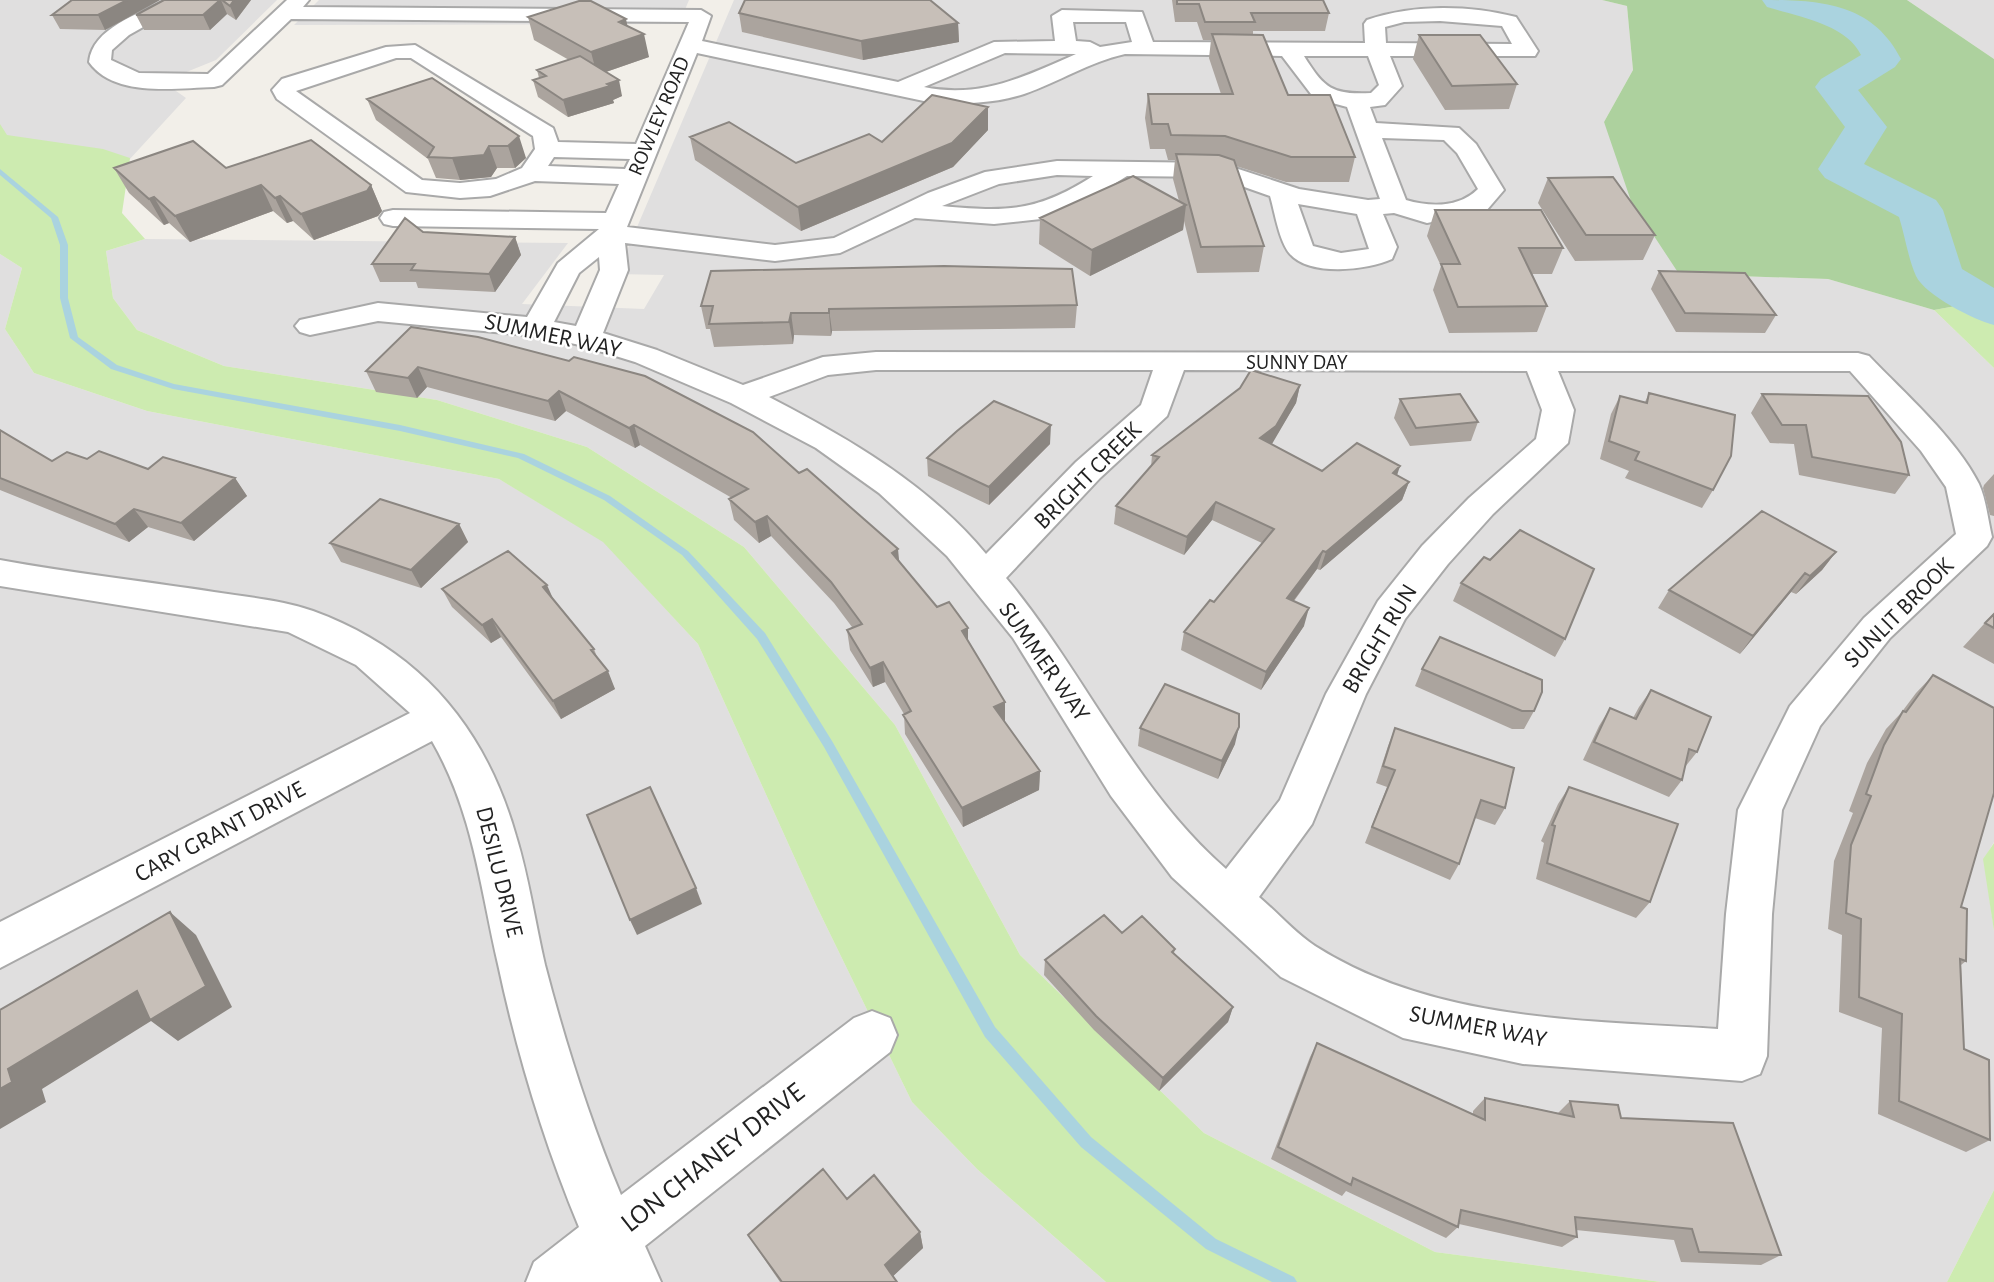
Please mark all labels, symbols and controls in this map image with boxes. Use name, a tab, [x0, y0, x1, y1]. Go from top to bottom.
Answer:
street label: ROWLEY ROAD	[625, 54, 693, 178]
street label: SUMMER WAY	[482, 310, 624, 362]
street label: SUNNY DAY	[1246, 352, 1348, 373]
street label: BRIGHT CREEK	[1030, 417, 1147, 534]
street label: SUNLIT BROOK	[1840, 553, 1959, 672]
street label: BRIGHT RUN	[1338, 580, 1422, 698]
street label: SUMMER WAY	[994, 598, 1094, 726]
street label: CARY GRANT DRIVE	[131, 777, 309, 887]
street label: DESILU DRIVE	[471, 804, 527, 940]
street label: SUMMER WAY	[1407, 1002, 1549, 1052]
street label: LON CHANEY DRIVE	[616, 1078, 810, 1238]

